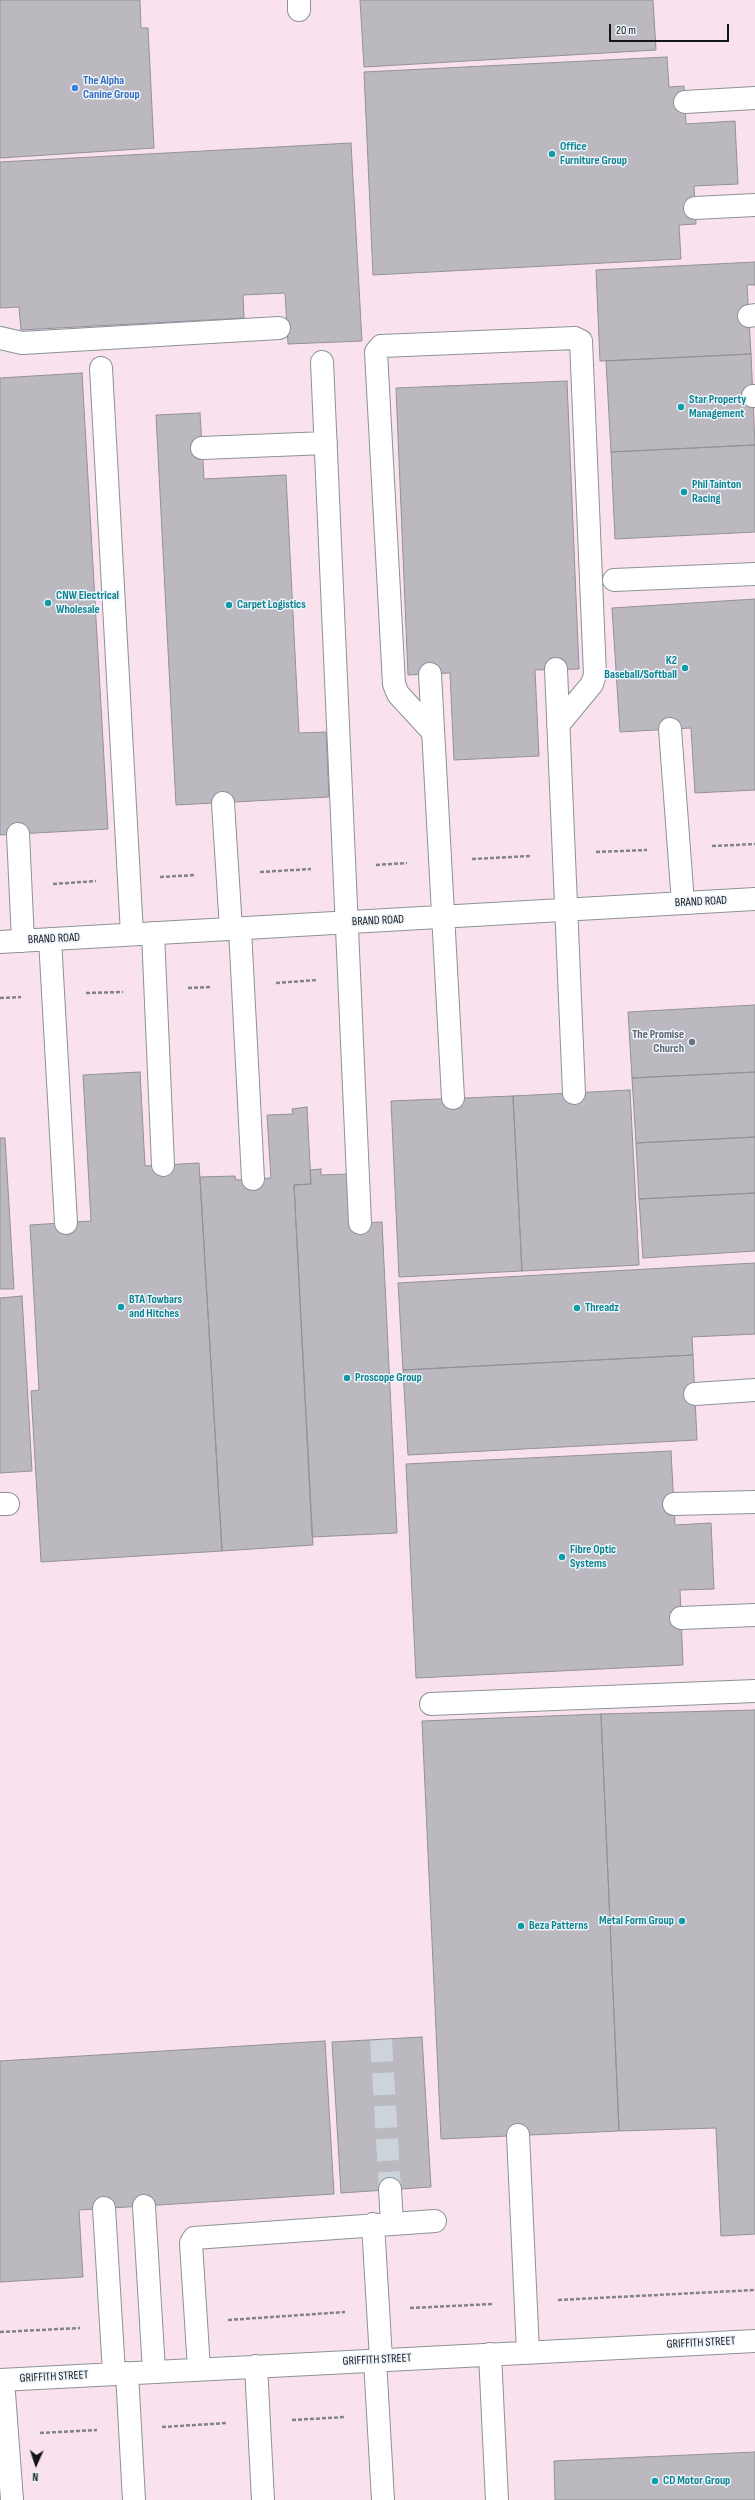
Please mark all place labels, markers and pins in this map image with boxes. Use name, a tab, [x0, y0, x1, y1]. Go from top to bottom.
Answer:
place label: The Alpha Canine Group	[83, 74, 140, 102]
marker: The Alpha Canine Group	[70, 83, 80, 93]
place label: Office Furniture Group	[560, 140, 627, 168]
marker: Office Furniture Group	[547, 149, 557, 159]
place label: Star Property Management	[689, 393, 746, 421]
marker: Star Property Management	[676, 402, 686, 412]
place label: Phil Tainton Racing	[692, 478, 741, 506]
marker: Phil Tainton Racing	[679, 487, 689, 497]
place label: CNW Electrical Wholesale	[56, 589, 119, 617]
marker: CNW Electrical Wholesale	[43, 598, 53, 608]
place label: Carpet Logistics	[237, 598, 306, 612]
marker: Carpet Logistics	[224, 600, 234, 610]
place label: K2 Baseball/Softball	[604, 654, 677, 682]
marker: K2 Baseball/Softball	[680, 663, 690, 673]
place label: The Promise Church	[632, 1028, 684, 1056]
marker: The Promise Church	[687, 1037, 697, 1047]
place label: BTA Towbars and Hitches	[129, 1293, 182, 1321]
place label: Threadz	[585, 1301, 619, 1315]
marker: BTA Towbars and Hitches	[116, 1302, 126, 1312]
marker: Threadz	[572, 1303, 582, 1313]
place label: Proscope Group	[355, 1371, 422, 1385]
marker: Proscope Group	[342, 1373, 352, 1383]
place label: Fibre Optic Systems	[570, 1543, 616, 1571]
marker: Fibre Optic Systems	[557, 1552, 567, 1562]
place label: Metal Form Group	[599, 1914, 674, 1928]
marker: Metal Form Group	[677, 1916, 687, 1926]
place label: Beza Patterns	[529, 1919, 588, 1933]
marker: Beza Patterns	[516, 1921, 526, 1931]
place label: CD Motor Group	[663, 2474, 730, 2488]
marker: CD Motor Group	[650, 2476, 660, 2486]

